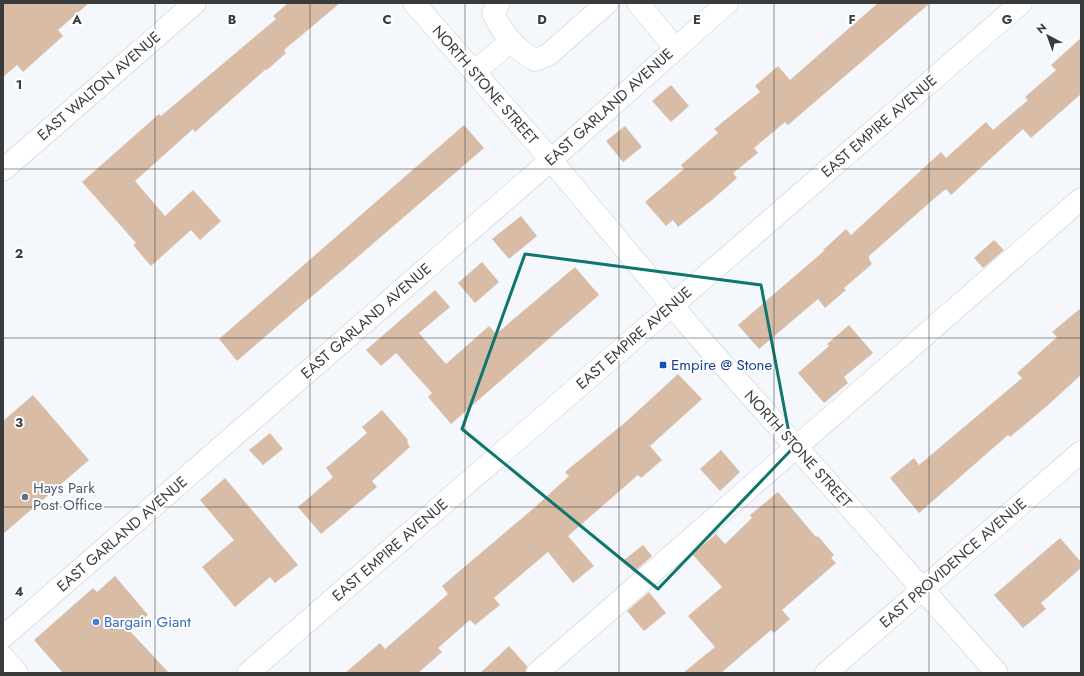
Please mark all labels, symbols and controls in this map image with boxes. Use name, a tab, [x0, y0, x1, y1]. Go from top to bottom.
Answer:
text: A	[71, 10, 82, 29]
text: B	[228, 10, 237, 29]
text: C	[382, 10, 392, 29]
text: D	[537, 10, 547, 29]
text: E	[693, 10, 701, 29]
text: F	[848, 10, 856, 29]
text: G	[1002, 10, 1013, 29]
north arrow	[1028, 16, 1068, 56]
street label: NORTH STONE STREET	[427, 20, 543, 150]
text: N	[1033, 20, 1050, 37]
street label: EAST WALTON AVENUE	[33, 26, 165, 146]
street label: EAST GARLAND AVENUE	[540, 43, 678, 171]
street label: EAST EMPIRE AVENUE	[816, 69, 942, 183]
text: 1	[16, 75, 22, 94]
text: 2	[15, 244, 23, 263]
street label: EAST GARLAND AVENUE	[296, 258, 436, 384]
street label: EAST EMPIRE AVENUE	[571, 281, 697, 395]
place label: Empire @ Stone	[671, 354, 772, 376]
marker: Empire @ Stone	[658, 360, 668, 370]
street label: NORTH STONE STREET	[739, 385, 857, 513]
text: 3	[15, 413, 23, 432]
street label: EAST GARLAND AVENUE	[52, 471, 192, 597]
place label: Hays Park Post Office	[33, 477, 103, 516]
marker: Hays Park Post Office	[20, 492, 30, 502]
street label: EAST EMPIRE AVENUE	[327, 493, 453, 607]
street label: EAST PROVIDENCE AVENUE	[875, 493, 1031, 633]
text: 4	[14, 582, 24, 601]
place label: Bargain Giant	[104, 611, 191, 633]
marker: Bargain Giant	[91, 617, 101, 627]

